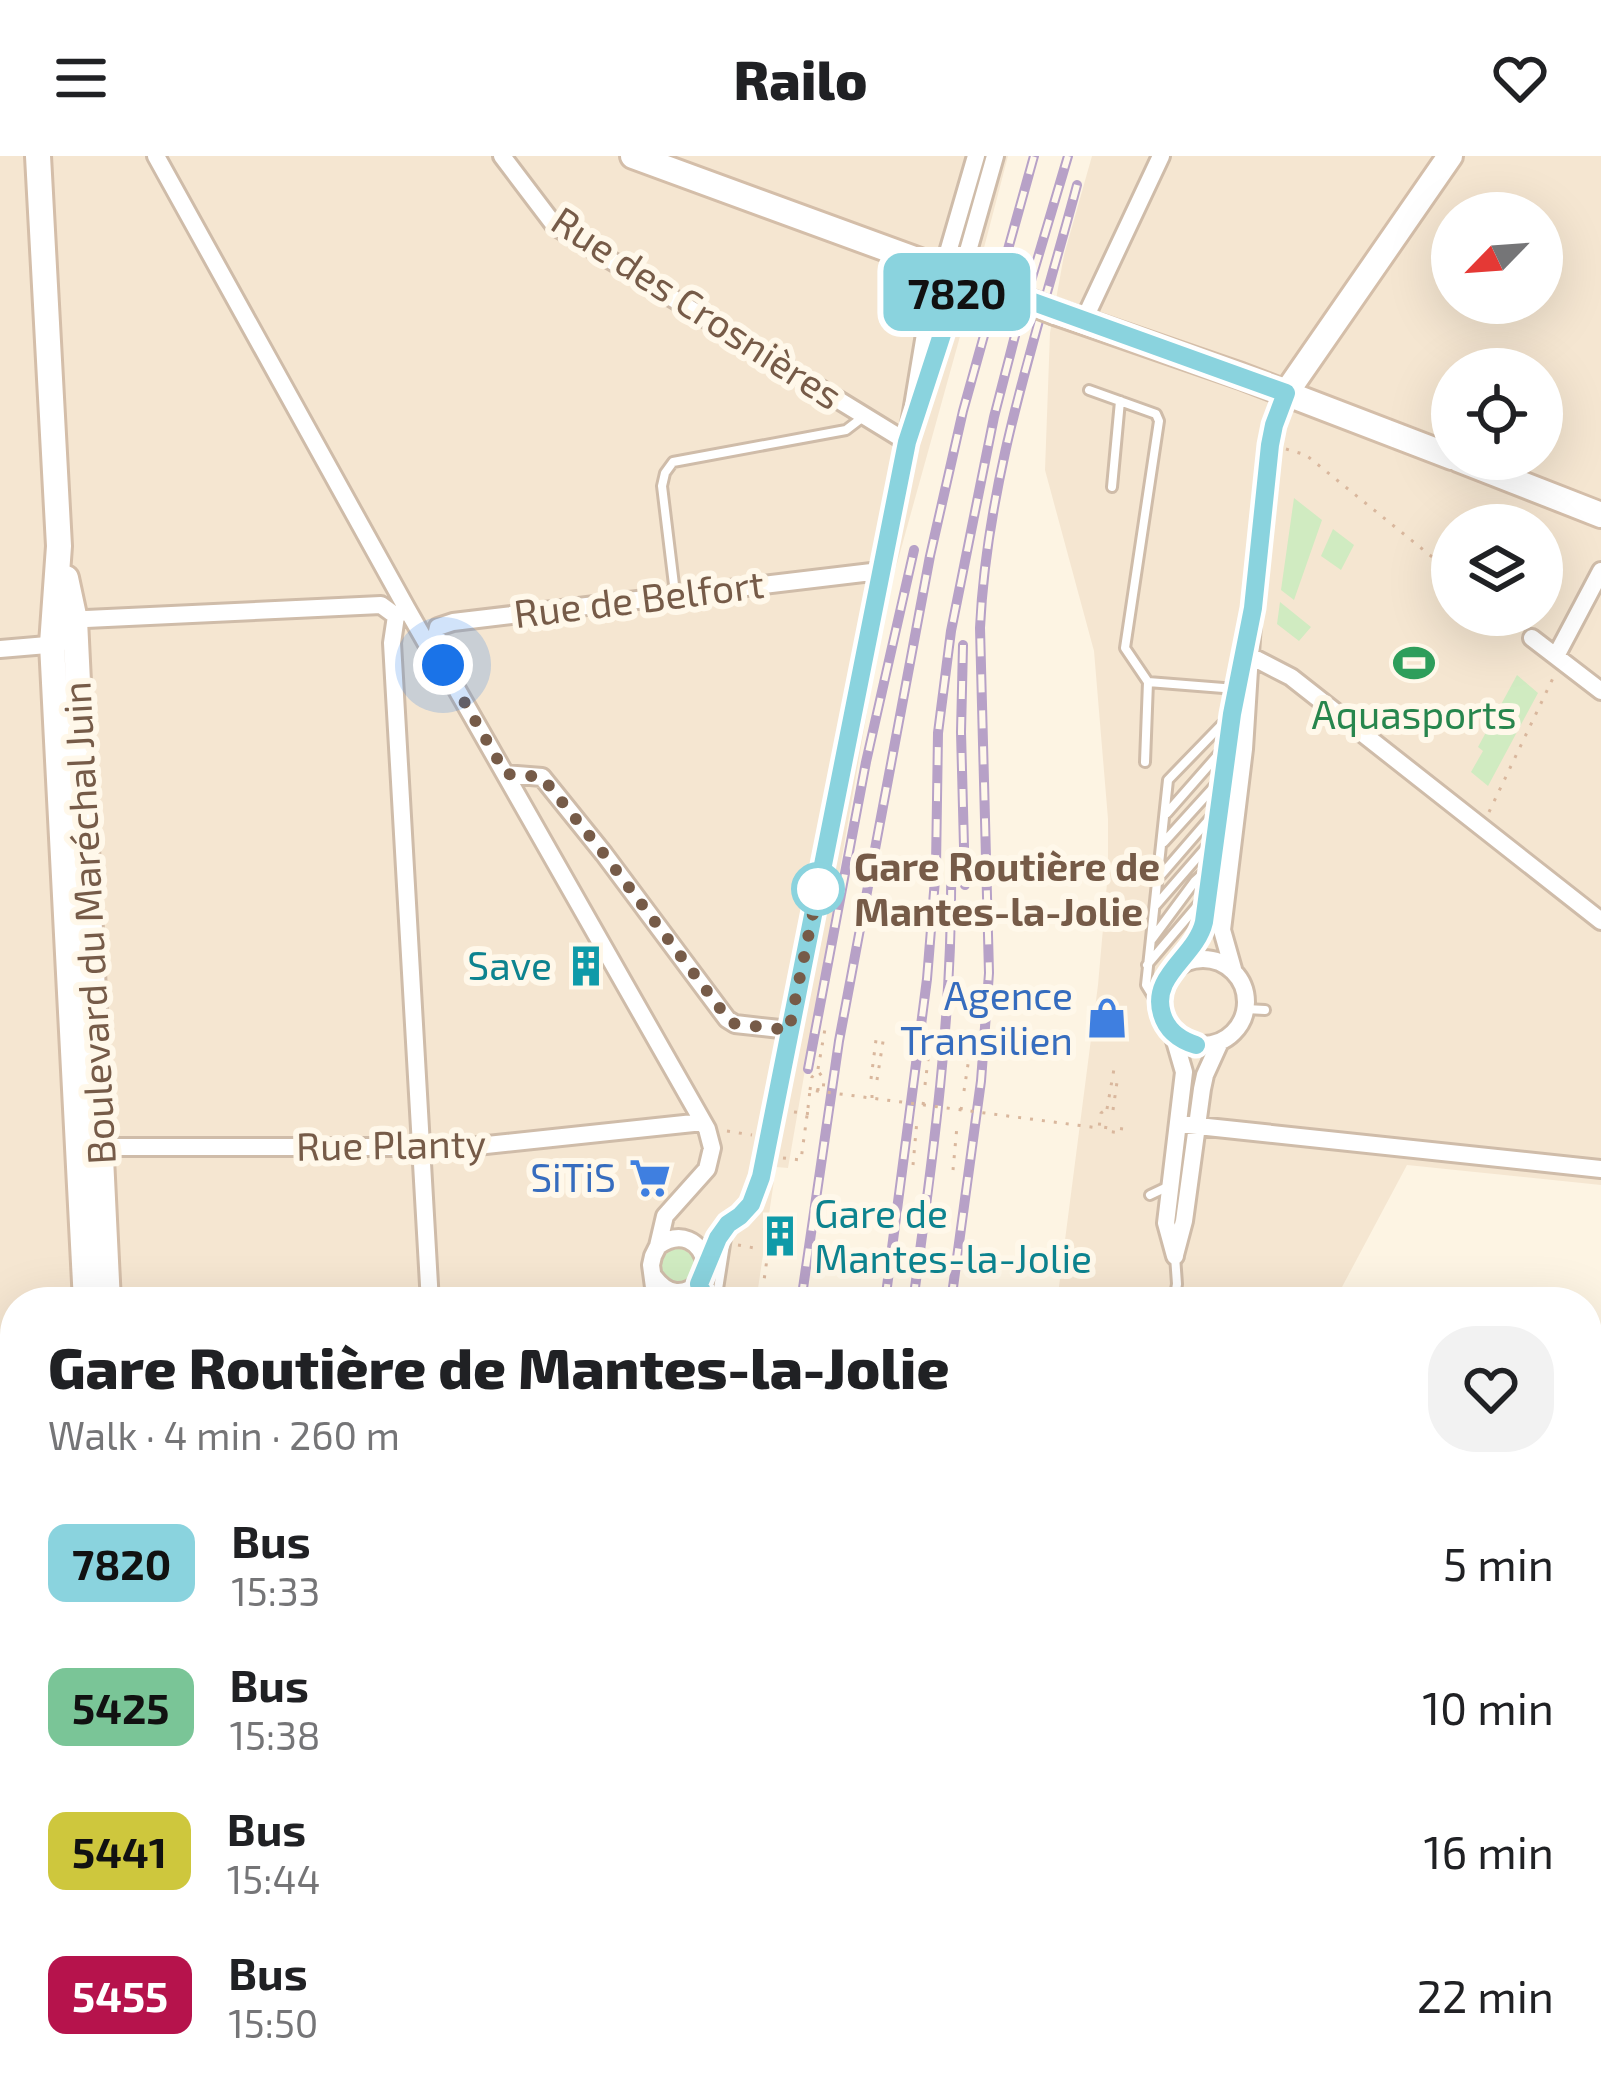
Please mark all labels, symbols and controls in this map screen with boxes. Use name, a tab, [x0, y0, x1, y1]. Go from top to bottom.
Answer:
icon: menu	[48, 45, 114, 111]
icon: heart	[1487, 45, 1553, 111]
text: Railo	[734, 46, 867, 111]
north arrow	[1431, 192, 1563, 324]
map controls	[1431, 192, 1563, 636]
street label: Rue des Crosnières	[544, 195, 852, 418]
line badge: 7820	[873, 253, 1041, 331]
text: 7820	[907, 267, 1007, 317]
button: locate	[1431, 348, 1563, 480]
button: layers	[1431, 504, 1563, 636]
street label: Rue de Belfort	[511, 559, 767, 636]
your location	[413, 635, 473, 695]
sports icon: Aquasports	[1391, 640, 1437, 686]
street label: Boulevard du Maréchal Juin	[51, 680, 124, 1166]
place label: Aquasports	[1311, 690, 1517, 737]
place label: Gare Routière de Mantes-la-Jolie	[854, 842, 1160, 934]
marker: Gare Routière de Mantes-la-Jolie	[793, 864, 843, 914]
place label: Save	[467, 941, 552, 988]
building icon: Save	[563, 943, 609, 989]
place label: Agence Transilien	[900, 971, 1073, 1063]
shop icon: Agence Transilien	[1084, 995, 1130, 1041]
street label: Rue Planty	[296, 1118, 486, 1169]
place label: SiTiS	[530, 1153, 616, 1200]
supermarket icon: SiTiS	[627, 1155, 673, 1201]
place label: Gare de Mantes-la-Jolie	[814, 1189, 1092, 1281]
building icon: Gare de Mantes-la-Jolie	[757, 1213, 803, 1259]
button: heart	[1428, 1326, 1554, 1452]
text: Gare Routière de Mantes-la-Jolie	[48, 1332, 949, 1400]
text: Walk · 4 min · 260 m	[48, 1411, 400, 1458]
text: Bus	[231, 1513, 311, 1567]
text: 5 min	[1443, 1536, 1554, 1590]
text: 7820	[72, 1538, 171, 1588]
text: 15:33	[231, 1567, 320, 1614]
text: Bus	[230, 1657, 309, 1711]
text: 10 min	[1422, 1680, 1554, 1734]
text: 5425	[72, 1682, 170, 1732]
text: 15:38	[230, 1711, 321, 1758]
text: Bus	[227, 1801, 306, 1855]
text: 16 min	[1424, 1824, 1554, 1878]
text: 5441	[72, 1826, 167, 1876]
text: 15:44	[227, 1855, 320, 1902]
text: Bus	[228, 1945, 308, 1999]
text: 22 min	[1417, 1968, 1554, 2022]
text: 5455	[72, 1970, 168, 2020]
text: 15:50	[228, 1999, 318, 2046]

